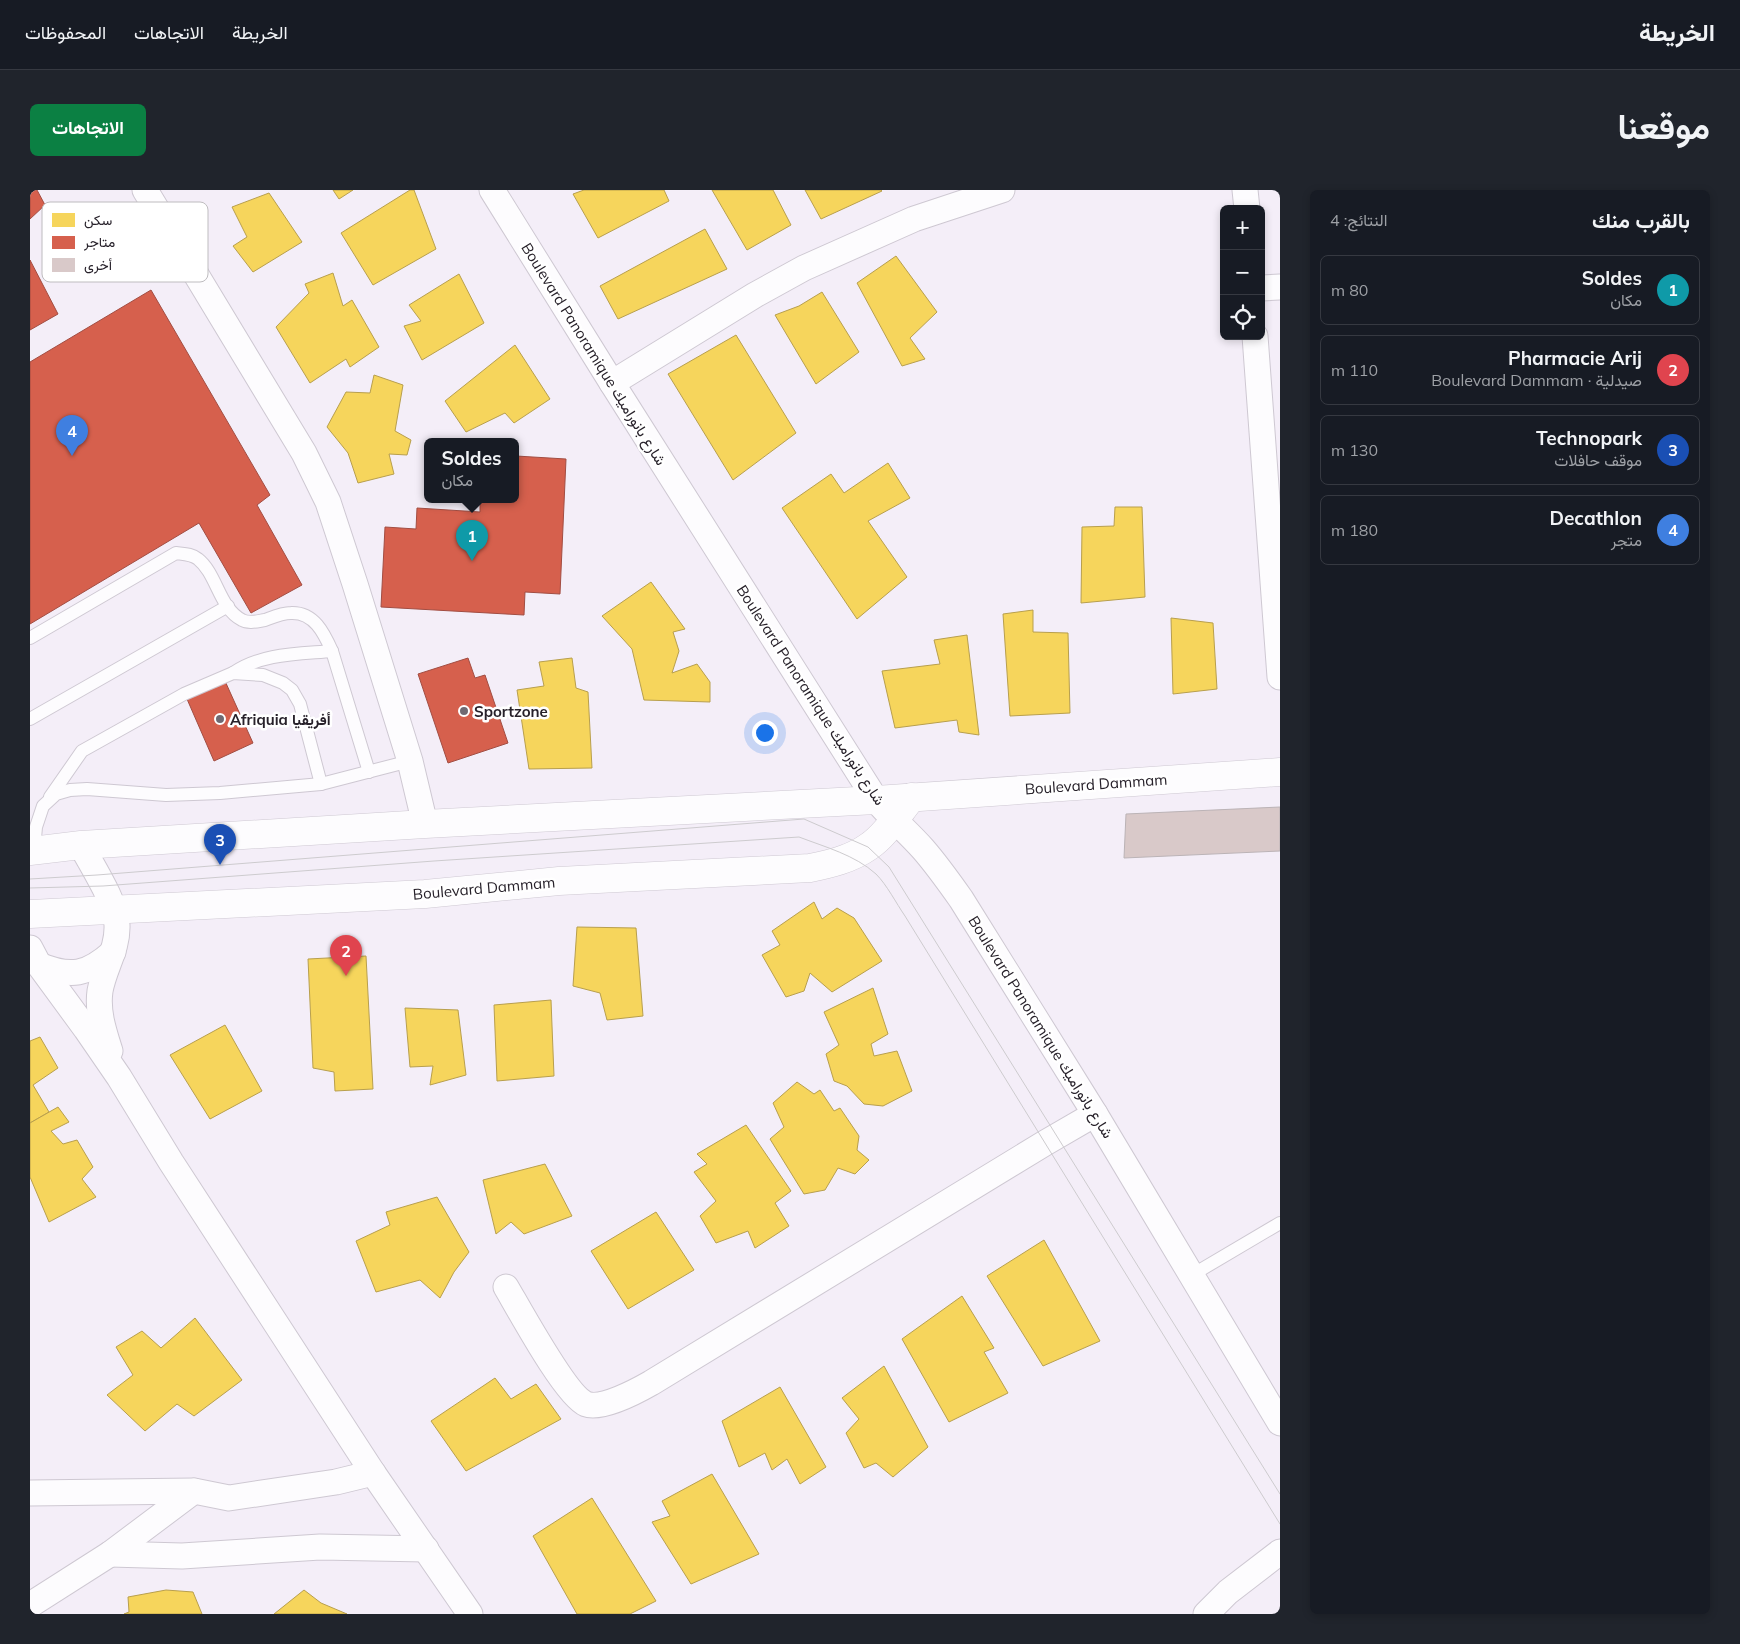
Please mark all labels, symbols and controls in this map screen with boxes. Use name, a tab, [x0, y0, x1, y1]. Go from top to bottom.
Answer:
text: الخريطة	[1639, 17, 1715, 47]
text: المحفوظات	[25, 21, 106, 44]
text: الاتجاهات	[134, 21, 204, 44]
text: الخريطة	[232, 21, 288, 44]
button: الاتجاهات	[30, 104, 146, 156]
text: موقعنا	[1617, 104, 1710, 148]
legend	[42, 202, 208, 282]
map controls	[1220, 205, 1265, 340]
button: +	[1220, 205, 1265, 250]
text: بالقرب منك	[1592, 207, 1690, 233]
text: النتائج: 4	[1330, 210, 1387, 230]
text: سكن	[84, 211, 112, 229]
text: متاجر	[83, 233, 115, 251]
street label: Boulevard Panoramique شارع بانوراميك	[516, 239, 671, 470]
button: −	[1220, 250, 1265, 295]
text: أخرى	[84, 256, 112, 274]
text: Soldes	[1582, 266, 1642, 290]
text: 80 m	[1331, 280, 1368, 300]
text: 1	[1668, 280, 1678, 300]
text: مكان	[1610, 290, 1642, 310]
button: locate	[1220, 295, 1265, 340]
text: Pharmacie Arij	[1508, 346, 1642, 370]
text: 110 m	[1331, 360, 1378, 380]
text: 2	[1668, 360, 1678, 380]
text: صيدلية · Boulevard Dammam	[1431, 370, 1642, 390]
pin: 4	[56, 415, 88, 456]
text: Technopark	[1536, 426, 1642, 450]
popup	[424, 438, 519, 503]
text: 130 m	[1331, 440, 1378, 460]
text: 3	[1668, 440, 1678, 460]
text: Soldes	[441, 446, 502, 470]
text: موقف حافلات	[1554, 450, 1642, 470]
text: مكان	[441, 470, 473, 490]
text: Decathlon	[1549, 506, 1642, 530]
pin: 1	[456, 520, 488, 561]
text: 180 m	[1331, 520, 1378, 540]
text: 4	[1668, 520, 1678, 540]
text: متجر	[1611, 530, 1642, 550]
street label: Boulevard Panoramique شارع بانوراميك	[731, 581, 890, 810]
place label: Sportzone	[474, 702, 548, 721]
marker: Sportzone	[458, 705, 470, 717]
place label: Afriquia أفريقيا	[230, 710, 331, 729]
marker: Afriquia أفريقيا	[214, 713, 226, 725]
your location	[752, 720, 778, 746]
street label: Boulevard Dammam	[1024, 770, 1168, 798]
pin: 3	[204, 824, 236, 865]
street label: Boulevard Dammam	[412, 872, 556, 904]
street label: Boulevard Panoramique شارع بانوراميك	[963, 912, 1118, 1143]
pin: 2	[330, 935, 362, 976]

